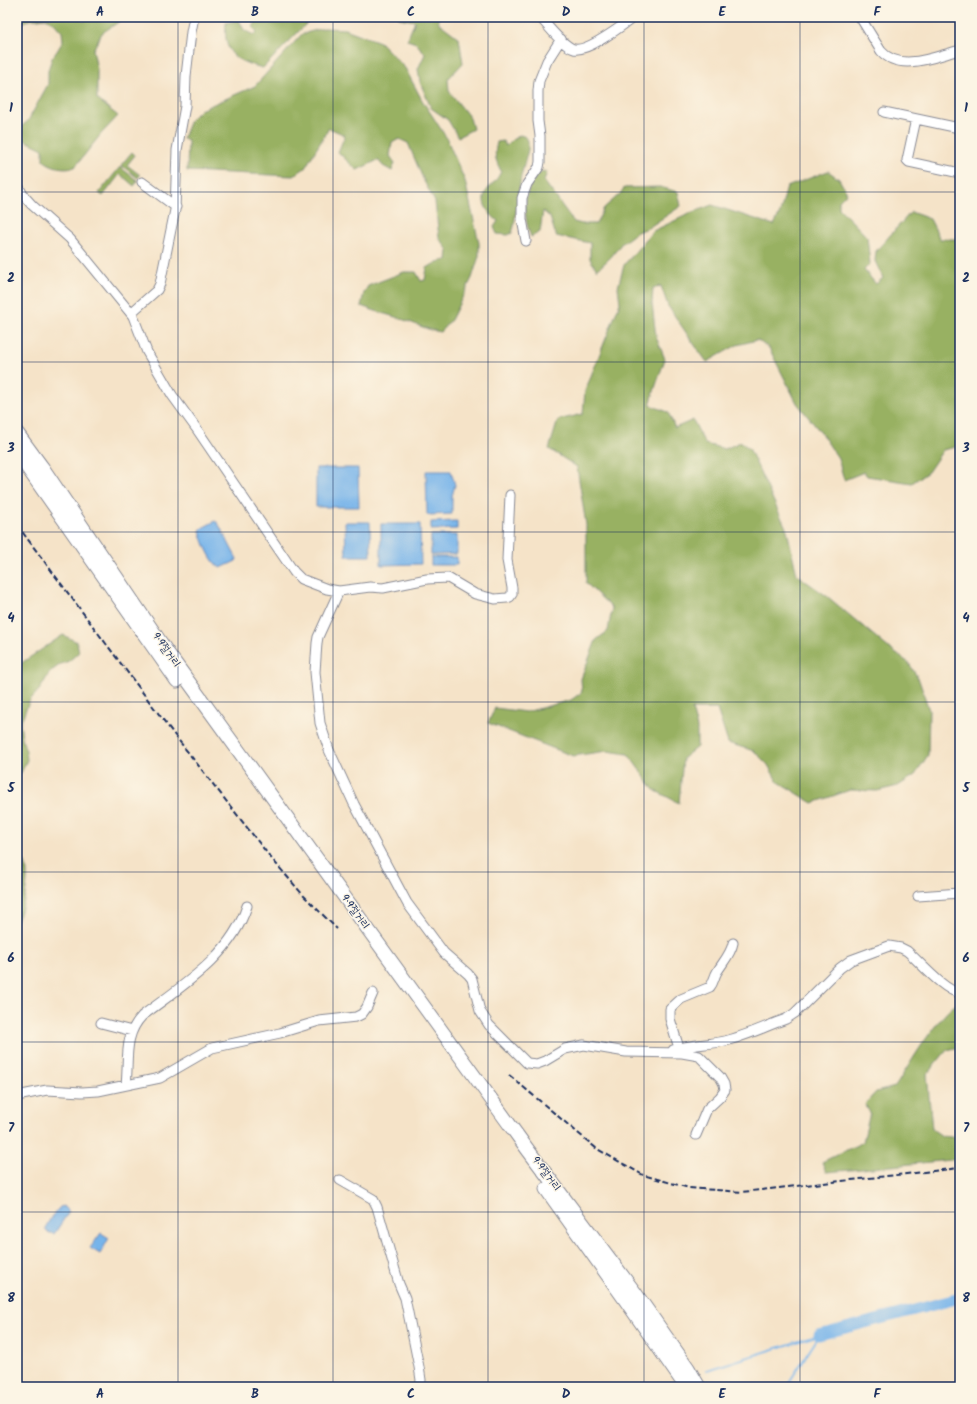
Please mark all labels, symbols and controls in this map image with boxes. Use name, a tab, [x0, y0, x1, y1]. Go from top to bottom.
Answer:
text: A	[96, 2, 104, 23]
text: B	[251, 2, 259, 23]
text: C	[407, 2, 415, 23]
text: D	[562, 2, 571, 23]
text: E	[718, 2, 726, 23]
text: F	[873, 2, 881, 23]
text: 1	[9, 98, 13, 119]
text: 1	[964, 98, 968, 119]
text: 2	[7, 268, 15, 289]
text: 2	[962, 268, 970, 289]
text: 3	[6, 438, 15, 459]
text: 3	[961, 438, 970, 459]
text: 4	[7, 608, 15, 629]
text: 4	[962, 608, 970, 629]
street label: 9·9절거리	[147, 628, 185, 672]
text: 5	[7, 778, 16, 799]
text: 5	[962, 778, 971, 799]
street label: 9·9절거리	[336, 891, 374, 933]
text: 6	[7, 948, 15, 969]
text: 6	[962, 948, 970, 969]
text: 7	[8, 1118, 15, 1139]
text: 7	[963, 1118, 970, 1139]
street label: 9·9절거리	[527, 1153, 565, 1195]
text: 8	[7, 1288, 15, 1309]
text: 8	[962, 1288, 970, 1309]
text: A	[96, 1384, 104, 1404]
text: B	[251, 1384, 259, 1404]
text: C	[407, 1384, 415, 1404]
text: D	[562, 1384, 571, 1404]
text: E	[718, 1384, 726, 1404]
text: F	[873, 1384, 881, 1404]

